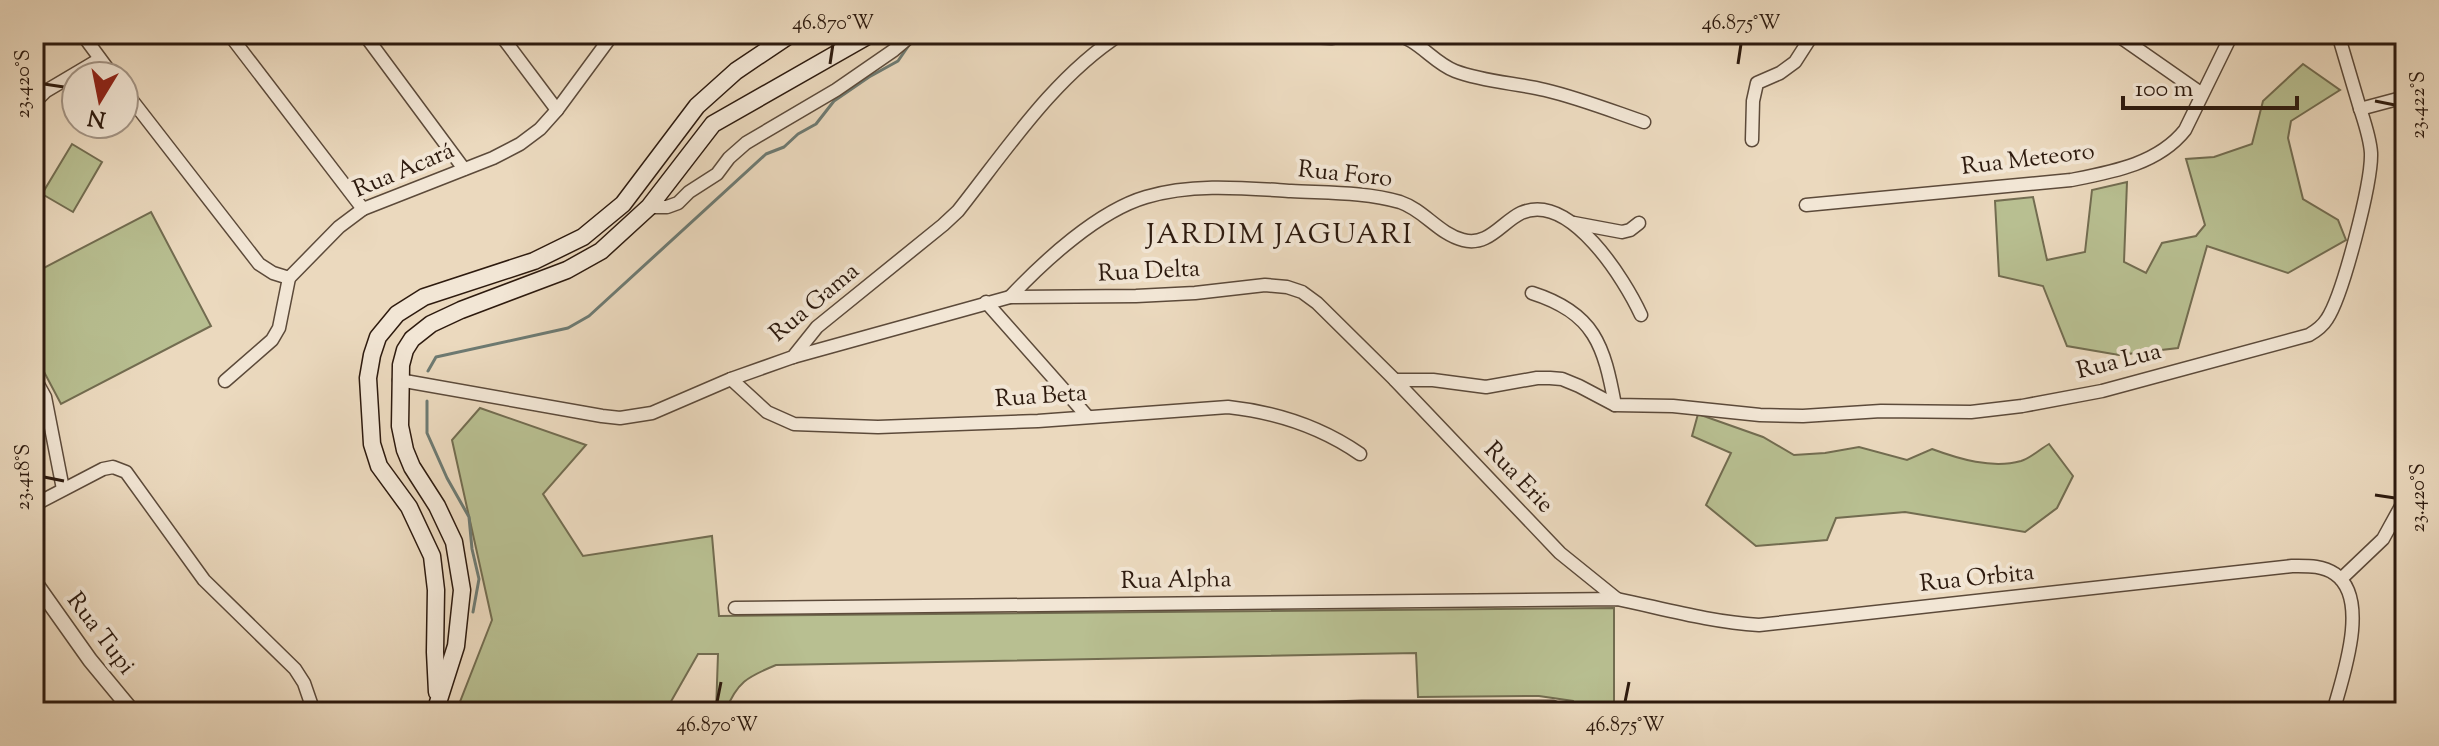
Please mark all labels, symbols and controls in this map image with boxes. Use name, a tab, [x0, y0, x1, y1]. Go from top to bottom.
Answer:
text: 46.870°W	[792, 10, 874, 39]
text: 46.875°W	[1702, 10, 1780, 39]
text: 23.420°S	[10, 49, 39, 119]
north arrow	[60, 60, 140, 140]
scale bar	[2123, 60, 2297, 110]
text: 23.422°S	[2405, 71, 2434, 139]
text: 100 m	[2135, 73, 2193, 107]
text: N	[85, 99, 108, 134]
street label: Rua Acará	[348, 135, 460, 207]
street label: Rua Meteoro	[1959, 135, 2097, 185]
street label: Rua Foro	[1296, 153, 1394, 197]
district label: JARDIM JAGUARI	[1144, 216, 1414, 256]
street label: Rua Delta	[1097, 252, 1201, 292]
street label: Rua Gama	[763, 255, 867, 351]
street label: Rua Lua	[2073, 335, 2165, 389]
street label: Rua Beta	[994, 377, 1088, 417]
street label: Rua Erie	[1475, 435, 1561, 521]
text: 23.418°S	[10, 444, 39, 510]
text: 23.420°S	[2405, 463, 2434, 533]
street label: Rua Orbita	[1918, 556, 2036, 602]
street label: Rua Alpha	[1120, 563, 1232, 599]
street label: Rua Tupi	[58, 586, 142, 682]
text: 46.870°W	[676, 712, 758, 741]
text: 46.875°W	[1586, 712, 1664, 741]

